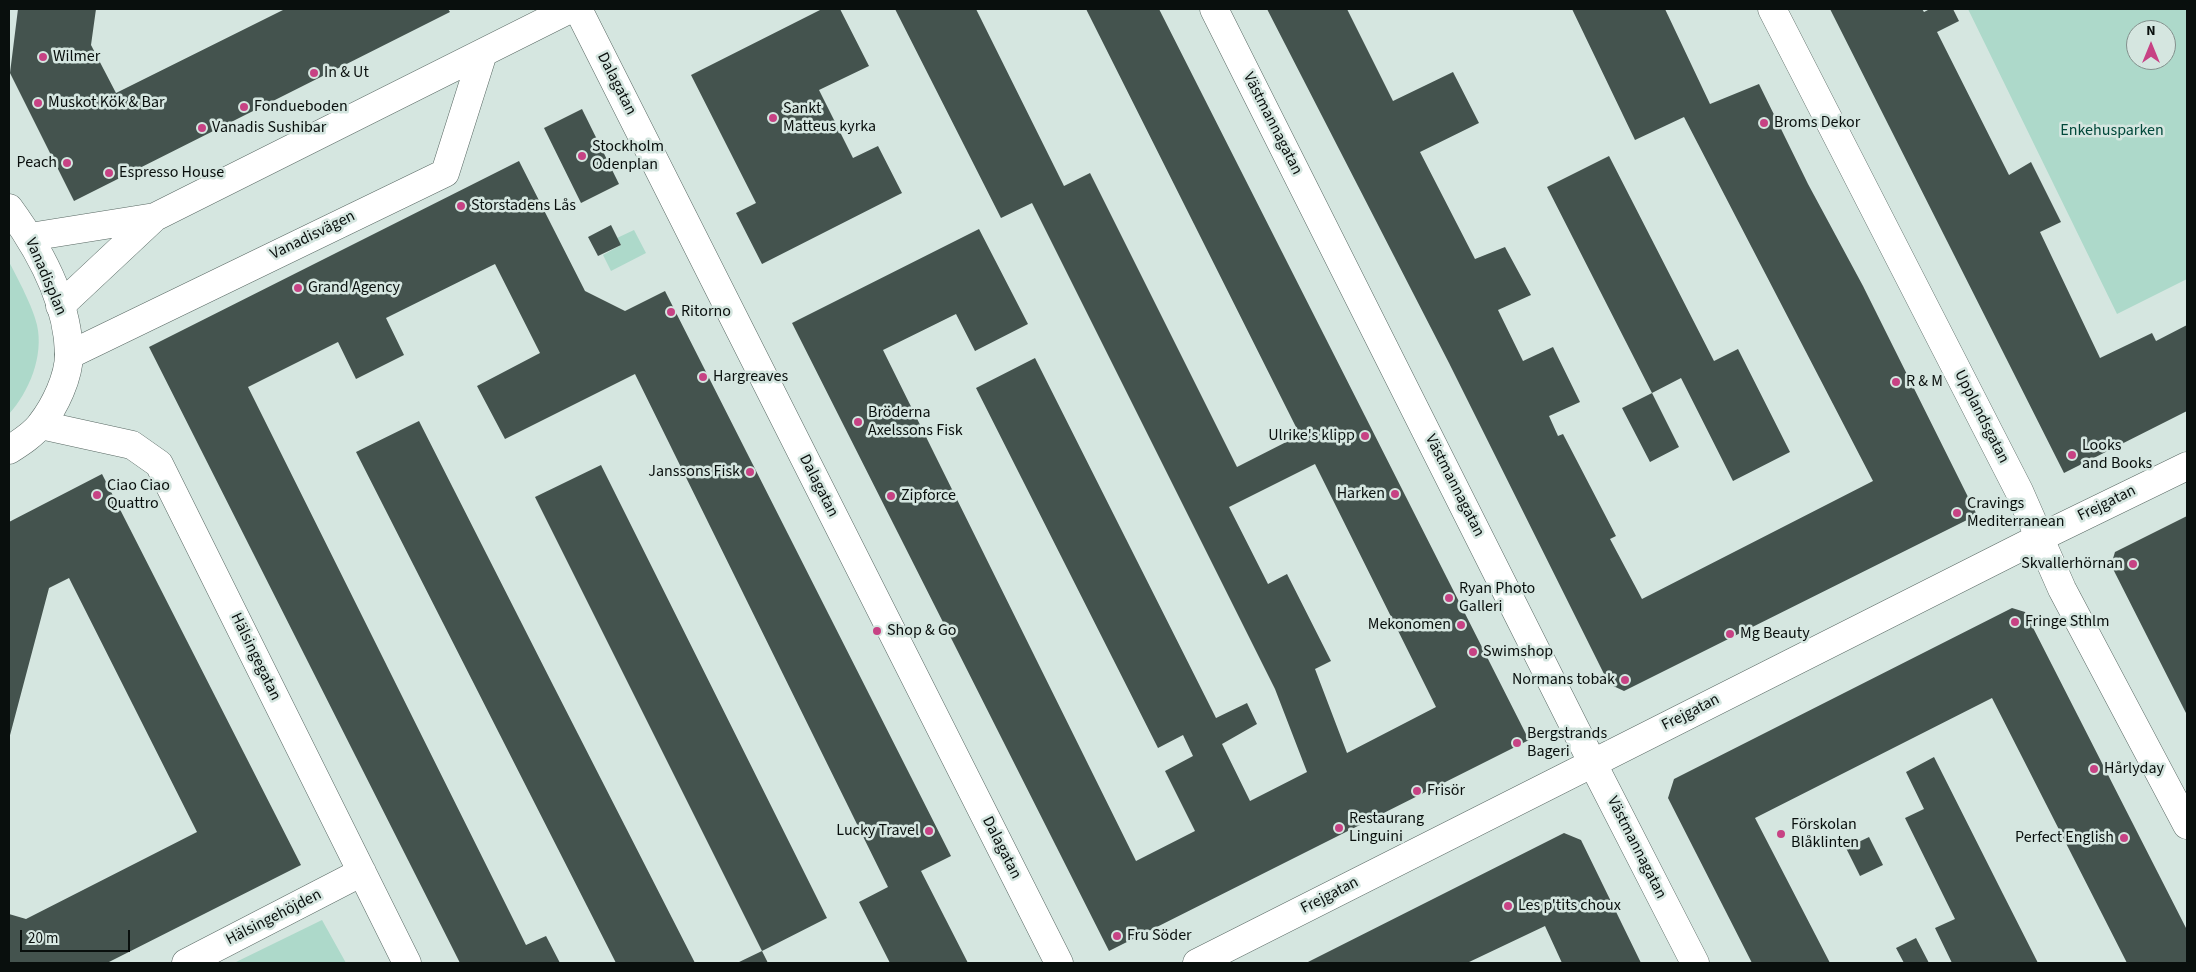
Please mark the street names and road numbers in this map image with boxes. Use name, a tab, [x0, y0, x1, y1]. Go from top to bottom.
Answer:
street label: Dalagatan	[592, 50, 640, 118]
street label: Västmannagatan	[1238, 70, 1306, 178]
street label: Vanadisvägen	[267, 207, 359, 265]
street label: Vanadisplan	[20, 235, 70, 319]
street label: Upplandsgatan	[1949, 367, 2013, 467]
street label: Västmannagatan	[1420, 432, 1488, 540]
street label: Dalagatan	[794, 452, 842, 520]
street label: Frejgatan	[2075, 482, 2139, 526]
street label: Hälsingegatan	[226, 610, 284, 704]
street label: Frejgatan	[1659, 690, 1723, 736]
street label: Västmannagatan	[1602, 794, 1670, 902]
street label: Dalagatan	[977, 814, 1025, 882]
street label: Frejgatan	[1298, 873, 1362, 919]
street label: Hälsingehöjden	[223, 886, 325, 950]

